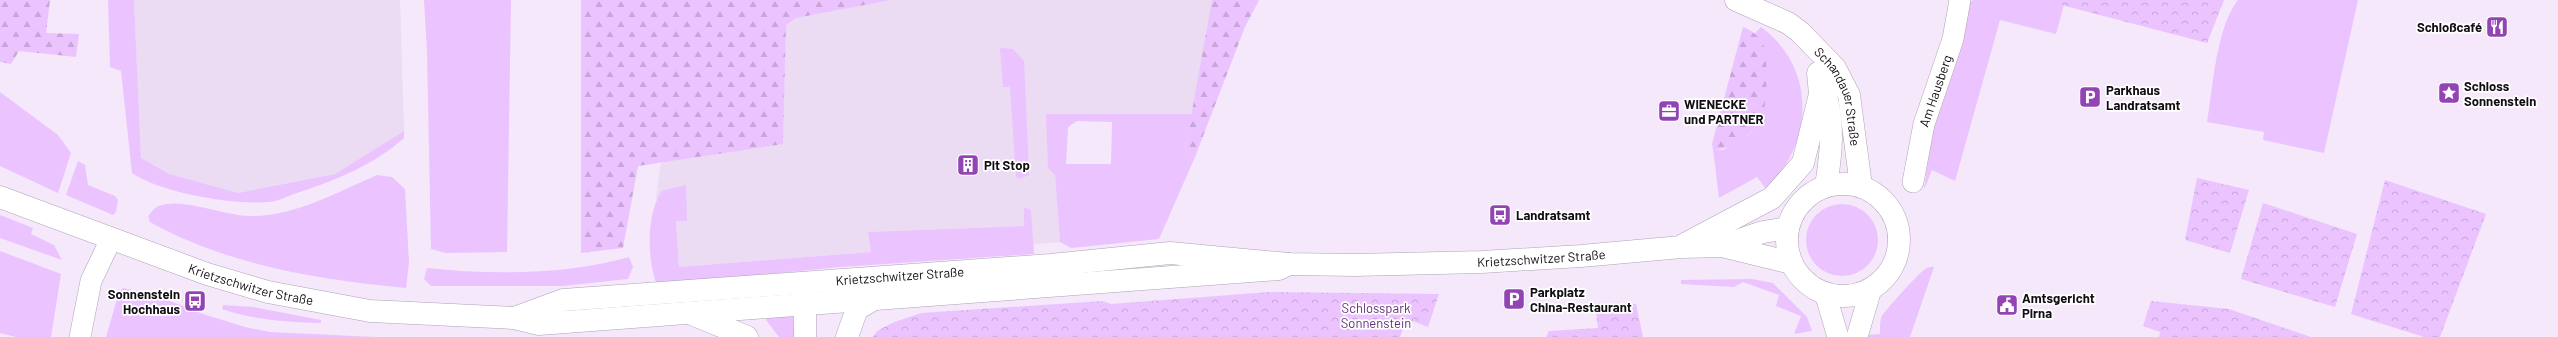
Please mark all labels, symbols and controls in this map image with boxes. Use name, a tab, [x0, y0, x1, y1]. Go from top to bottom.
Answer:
restaurant icon: Schloßcafé	[2484, 14, 2510, 40]
place label: Schloßcafé	[2417, 19, 2482, 35]
street label: Schandauer Straße	[1811, 44, 1864, 147]
street label: Am Hausberg	[1916, 53, 1955, 129]
place label: Schloss Sonnenstein	[2464, 78, 2536, 109]
place icon: Schloss Sonnenstein	[2436, 80, 2462, 106]
place label: Parkhaus Landratsamt	[2106, 82, 2181, 113]
parking icon: Parkhaus Landratsamt	[2077, 84, 2103, 110]
place label: WIENECKE und PARTNER	[1684, 96, 1764, 127]
office icon: WIENECKE und PARTNER	[1656, 98, 1682, 124]
building icon: Pit Stop	[955, 152, 981, 178]
place label: Pit Stop	[984, 157, 1030, 173]
bus stop icon: Landratsamt	[1487, 202, 1513, 228]
place label: Landratsamt	[1516, 207, 1591, 223]
street label: Krietzschwitzer Straße	[1477, 246, 1606, 270]
street label: Krietzschwitzer Straße	[186, 260, 315, 308]
street label: Krietzschwitzer Straße	[835, 263, 965, 288]
place label: Parkplatz China-Restaurant	[1530, 284, 1632, 315]
place label: Sonnenstein Hochhaus	[108, 286, 180, 317]
parking icon: Parkplatz China-Restaurant	[1501, 286, 1527, 312]
bus stop icon: Sonnenstein Hochhaus	[182, 288, 208, 314]
place label: Amtsgericht Pirna	[2022, 290, 2095, 321]
public building icon: Amtsgericht Pirna	[1994, 292, 2020, 318]
park label: Schlosspark Sonnenstein	[1341, 300, 1411, 331]

